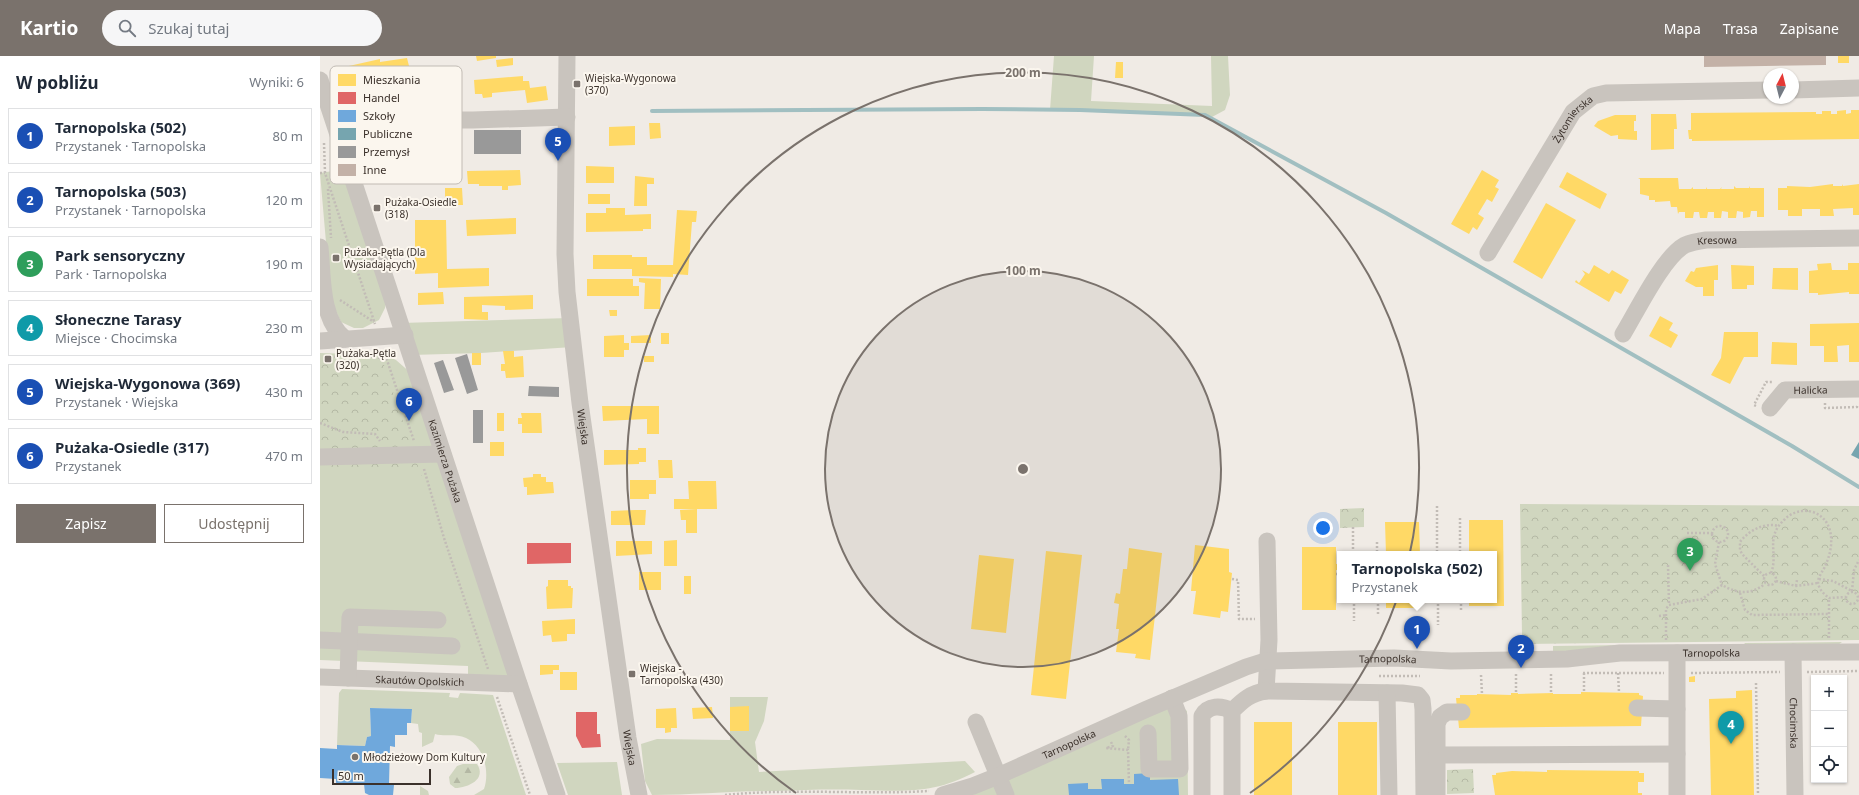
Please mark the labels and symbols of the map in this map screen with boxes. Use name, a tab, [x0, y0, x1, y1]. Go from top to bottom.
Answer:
text: 200 m	[1005, 64, 1041, 81]
legend	[330, 66, 462, 184]
north arrow	[1763, 68, 1799, 104]
place label: Wiejska-Wygonowa (370)	[585, 71, 676, 97]
text: Mieszkania	[363, 72, 420, 87]
marker: Wiejska-Wygonowa (370)	[572, 79, 582, 89]
text: Handel	[363, 90, 400, 105]
street label: Żytomierska	[1549, 92, 1596, 145]
text: Szkoły	[363, 108, 396, 123]
text: Publiczne	[363, 126, 412, 141]
pin: 5	[545, 128, 571, 161]
text: Przemysł	[363, 144, 410, 159]
text: Inne	[363, 162, 387, 177]
place label: Pużaka-Osiedle (318)	[385, 195, 457, 221]
marker: Pużaka-Osiedle (318)	[372, 203, 382, 213]
street label: Kresowa	[1696, 233, 1737, 248]
place label: Pużaka-Pętla (Dla Wysiadających)	[344, 245, 425, 271]
marker: Pużaka-Pętla (Dla Wysiadających)	[331, 253, 341, 263]
text: 100 m	[1005, 262, 1041, 279]
place label: Pużaka-Pętla (320)	[336, 346, 396, 372]
marker: Pużaka-Pętla (320)	[323, 354, 333, 364]
street label: Halicka	[1793, 382, 1828, 397]
pin: 6	[396, 388, 422, 421]
street label: Wiejska	[574, 408, 593, 446]
street label: Kazimierza Pużaka	[425, 417, 466, 505]
centre of rings	[1016, 462, 1030, 476]
your location	[1313, 518, 1333, 538]
pin: 3	[1677, 538, 1703, 571]
pin: 1	[1404, 616, 1430, 649]
pin: 2	[1508, 635, 1534, 668]
street label: Tarnopolska	[1683, 645, 1740, 660]
street label: Tarnopolska	[1359, 651, 1417, 666]
place label: Wiejska - Tarnopolska (430)	[640, 661, 723, 687]
marker: Wiejska - Tarnopolska (430)	[627, 669, 637, 679]
street label: Skautów Opolskich	[375, 672, 465, 689]
street label: Chocimska	[1787, 697, 1801, 749]
pin: 4	[1718, 711, 1744, 744]
street label: Tarnopolska	[1040, 726, 1098, 762]
street label: Wiejska	[620, 729, 640, 767]
place label: Młodzieżowy Dom Kultury	[363, 750, 486, 764]
marker: Młodzieżowy Dom Kultury	[350, 752, 360, 762]
scale bar	[332, 767, 431, 786]

